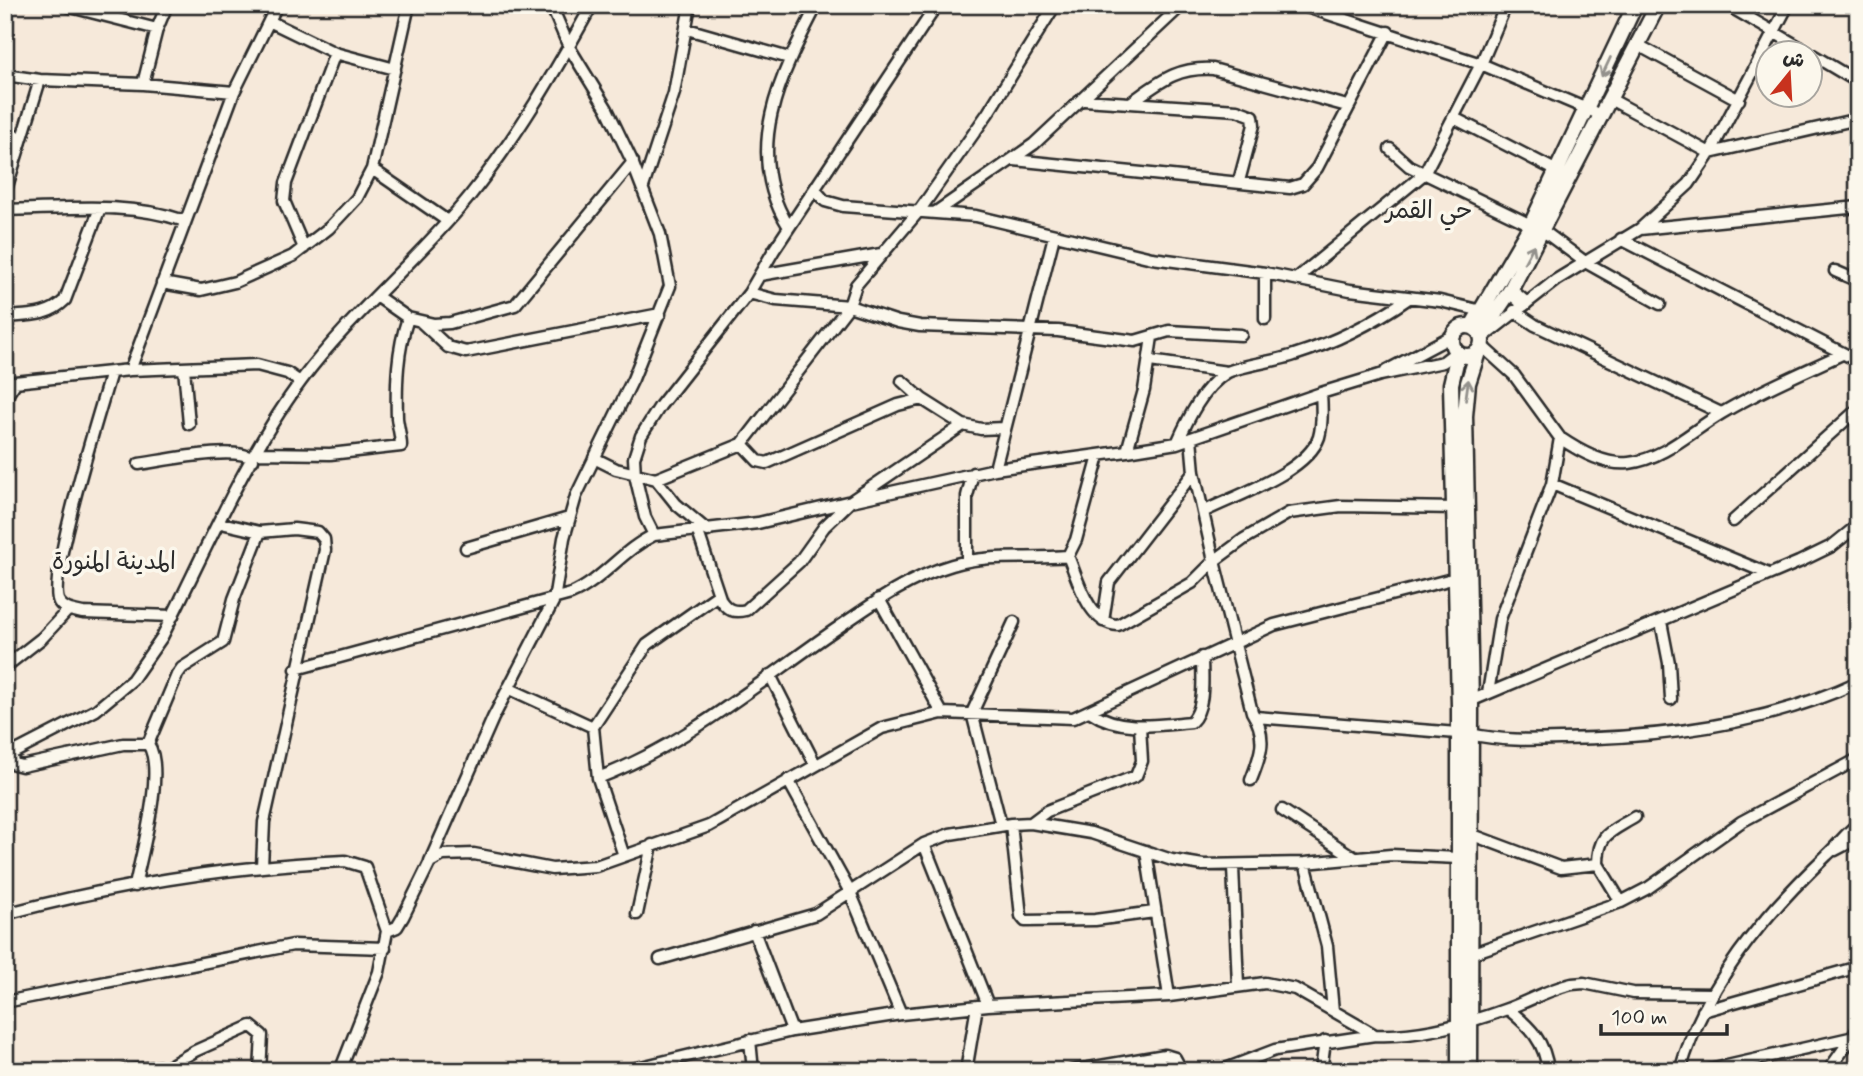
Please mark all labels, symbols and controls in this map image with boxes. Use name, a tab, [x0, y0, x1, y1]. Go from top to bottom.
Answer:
north arrow	[1755, 38, 1825, 108]
text: ش	[1780, 44, 1808, 74]
one-way arrow	[1599, 56, 1612, 77]
district label: حي القمر	[1383, 196, 1473, 231]
one-way arrow	[1522, 245, 1536, 265]
one-way arrow	[1461, 379, 1474, 402]
district label: المدينة المنورة	[52, 547, 176, 578]
scale bar	[1601, 992, 1727, 1036]
text: 100 m	[1611, 1004, 1667, 1032]

